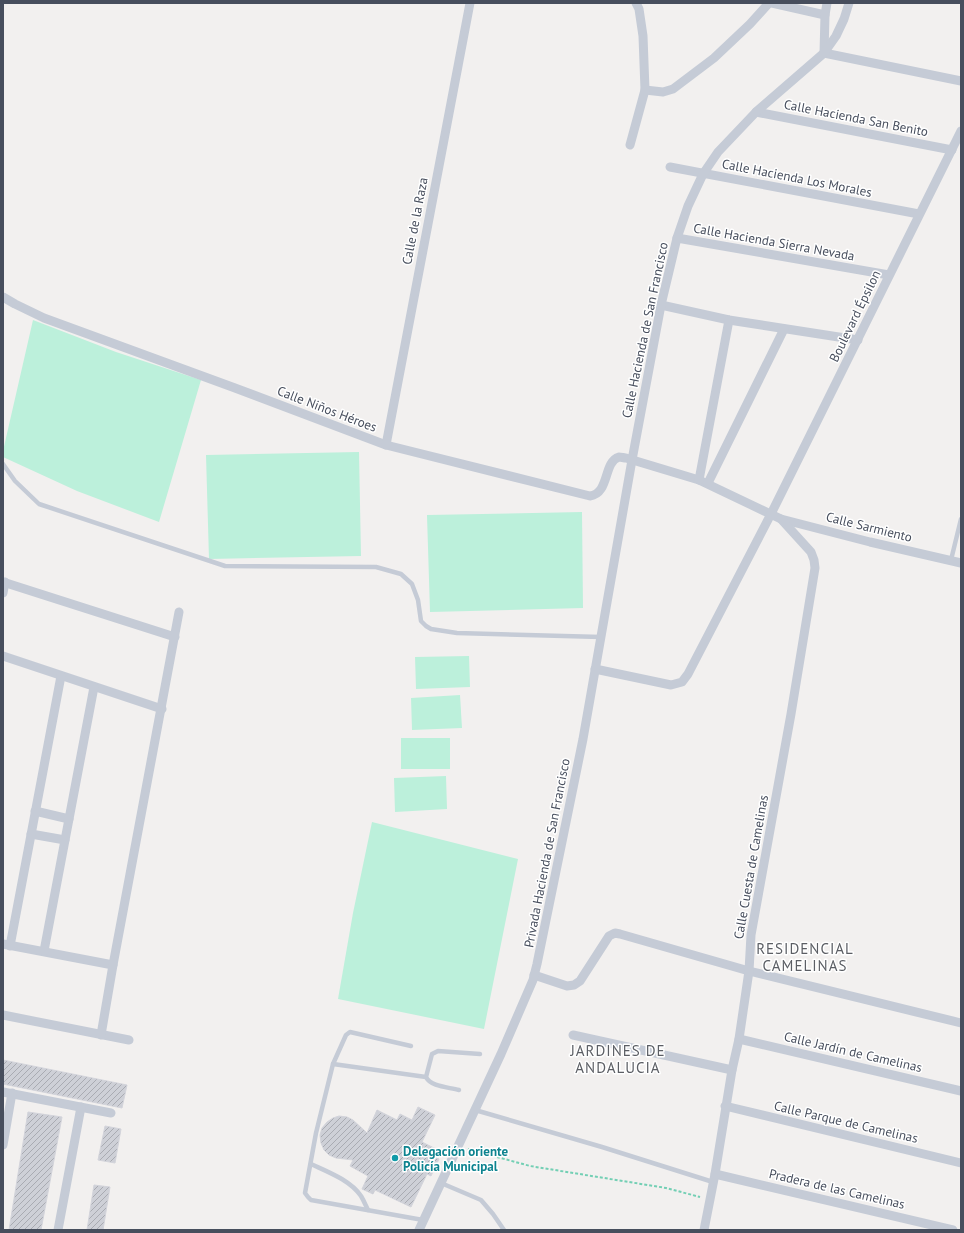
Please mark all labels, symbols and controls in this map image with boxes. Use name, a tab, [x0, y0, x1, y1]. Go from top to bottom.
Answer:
street label: Calle Hacienda San Benito	[783, 96, 930, 140]
street label: Calle Hacienda Los Morales	[721, 155, 873, 201]
street label: Calle de la Raza	[398, 176, 432, 266]
street label: Calle Hacienda Sierra Nevada	[692, 219, 856, 265]
street label: Calle Hacienda de San Francisco	[618, 240, 672, 420]
street label: Boulevard Épsilon	[825, 267, 885, 365]
street label: Calle Niños Héroes	[275, 382, 379, 436]
street label: Calle Sarmiento	[824, 508, 914, 546]
street label: Privada Hacienda de San Francisco	[520, 757, 574, 949]
street label: Calle Cuesta de Camelinas	[730, 794, 772, 940]
district label: RESIDENCIAL CAMELINAS	[756, 939, 854, 975]
street label: Calle Jardín de Camelinas	[782, 1028, 924, 1076]
district label: JARDINES DE ANDALUCIA	[569, 1041, 666, 1077]
street label: Calle Parque de Camelinas	[772, 1097, 920, 1147]
place label: Delegación oriente Policía Municipal	[403, 1143, 508, 1175]
marker: Delegación oriente Policía Municipal	[390, 1153, 400, 1163]
street label: Pradera de las Camelinas	[767, 1165, 907, 1213]

